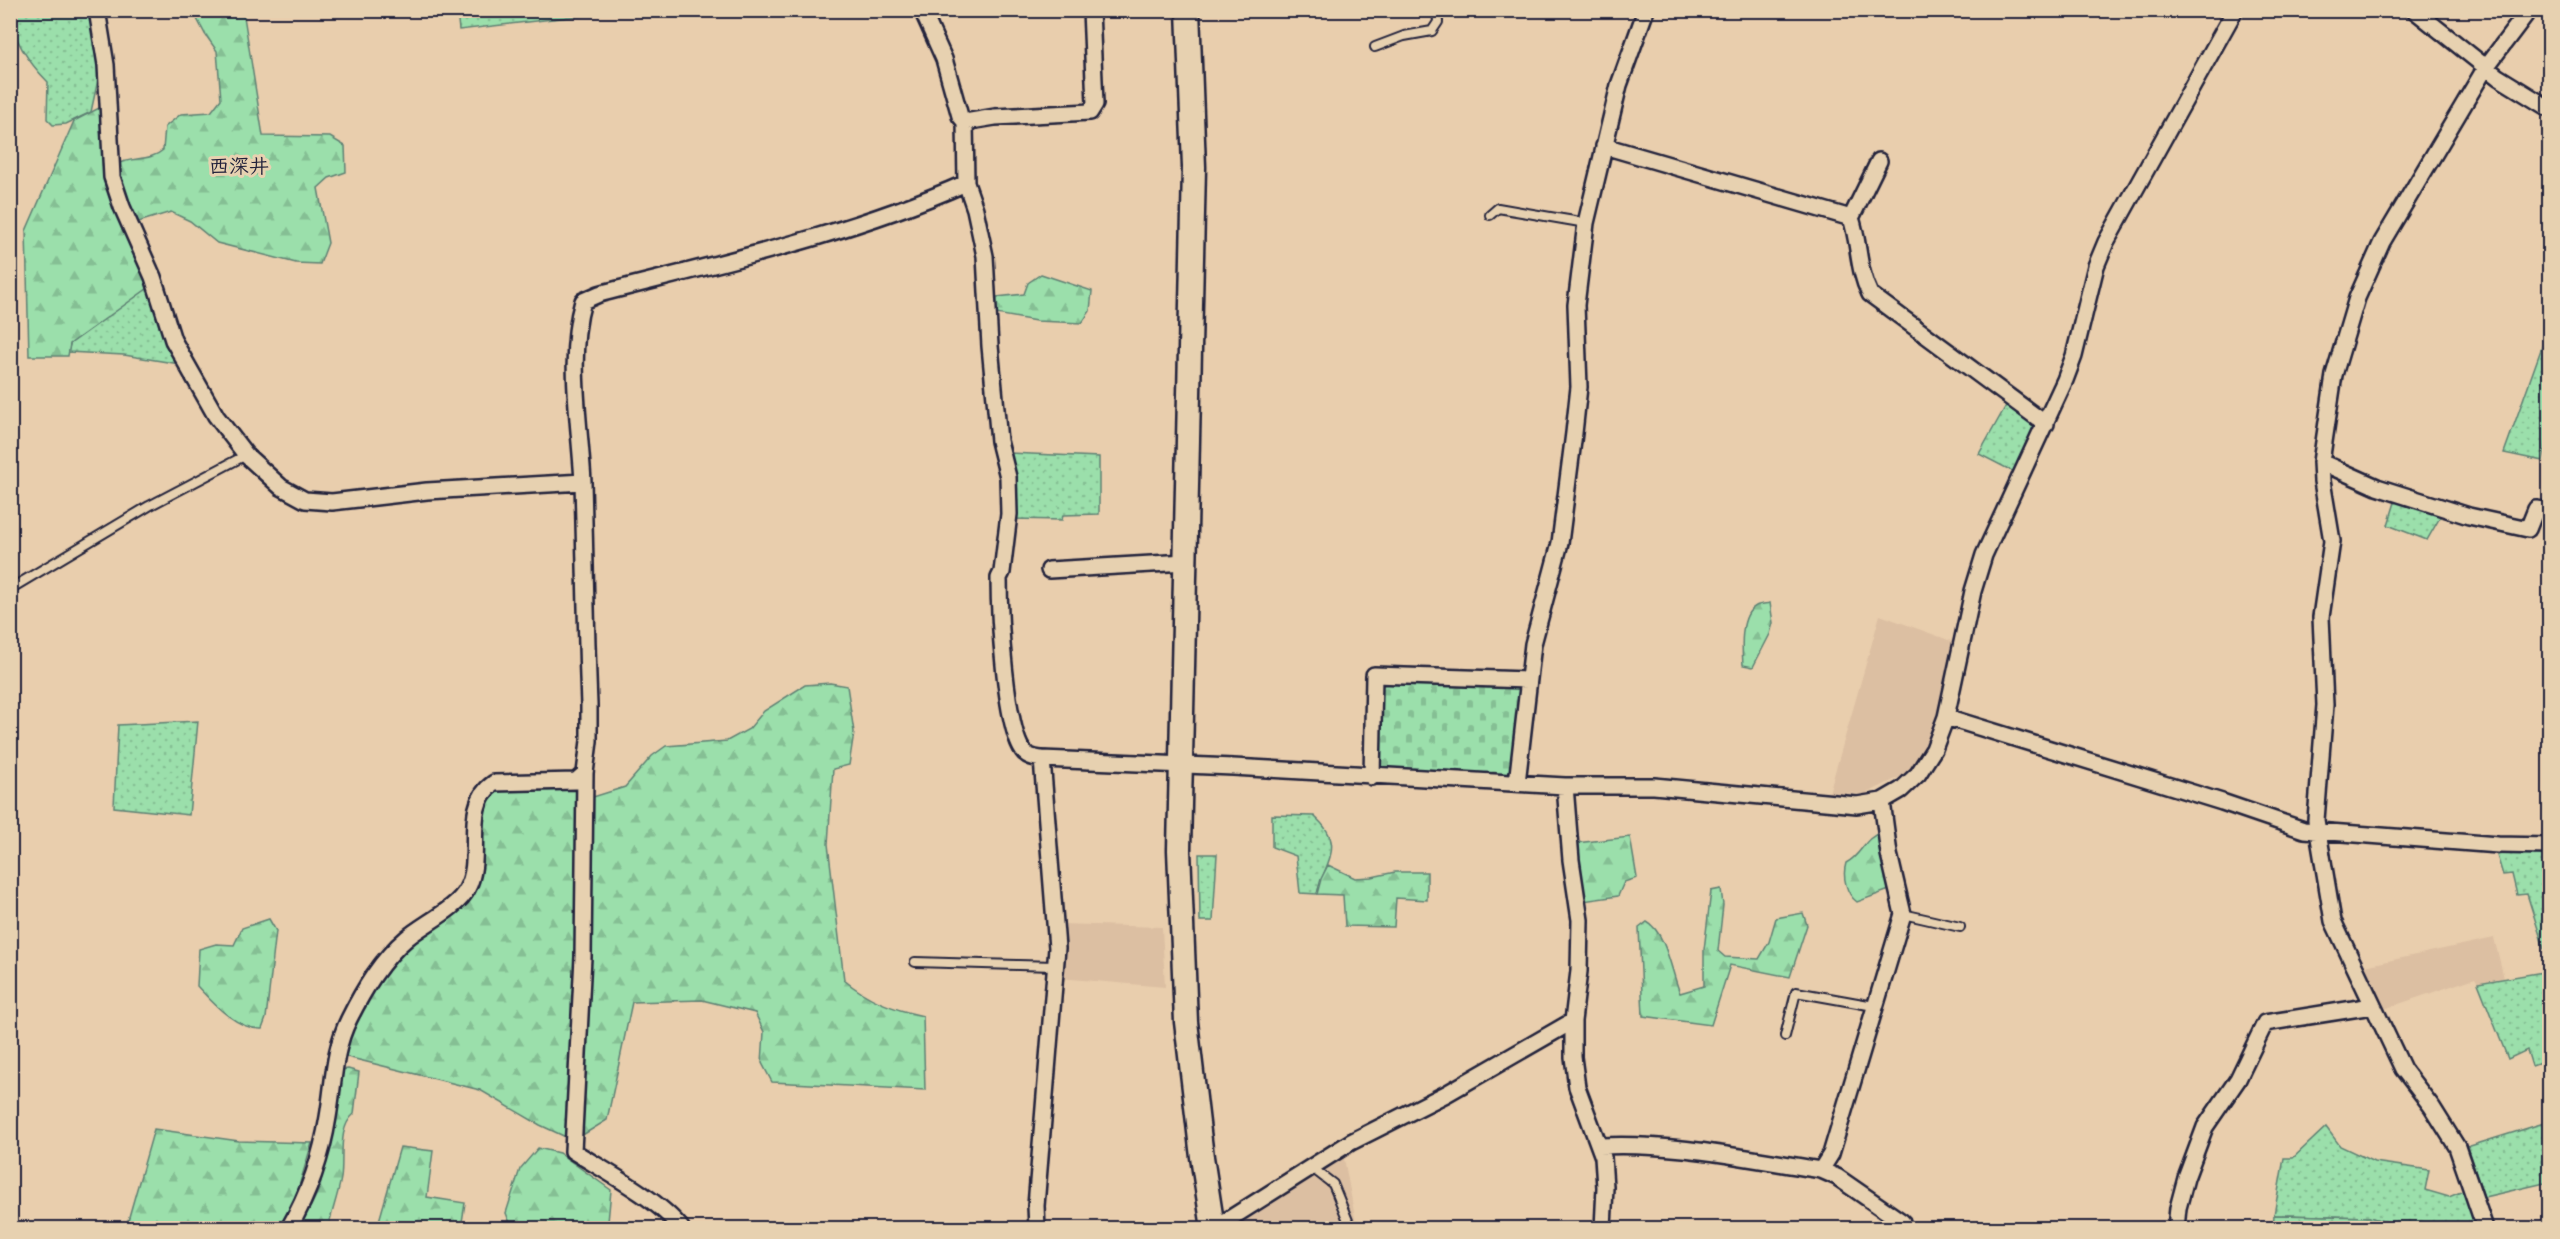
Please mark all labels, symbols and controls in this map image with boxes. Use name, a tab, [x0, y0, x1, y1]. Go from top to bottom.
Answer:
district label: 西深井	[209, 155, 269, 178]

